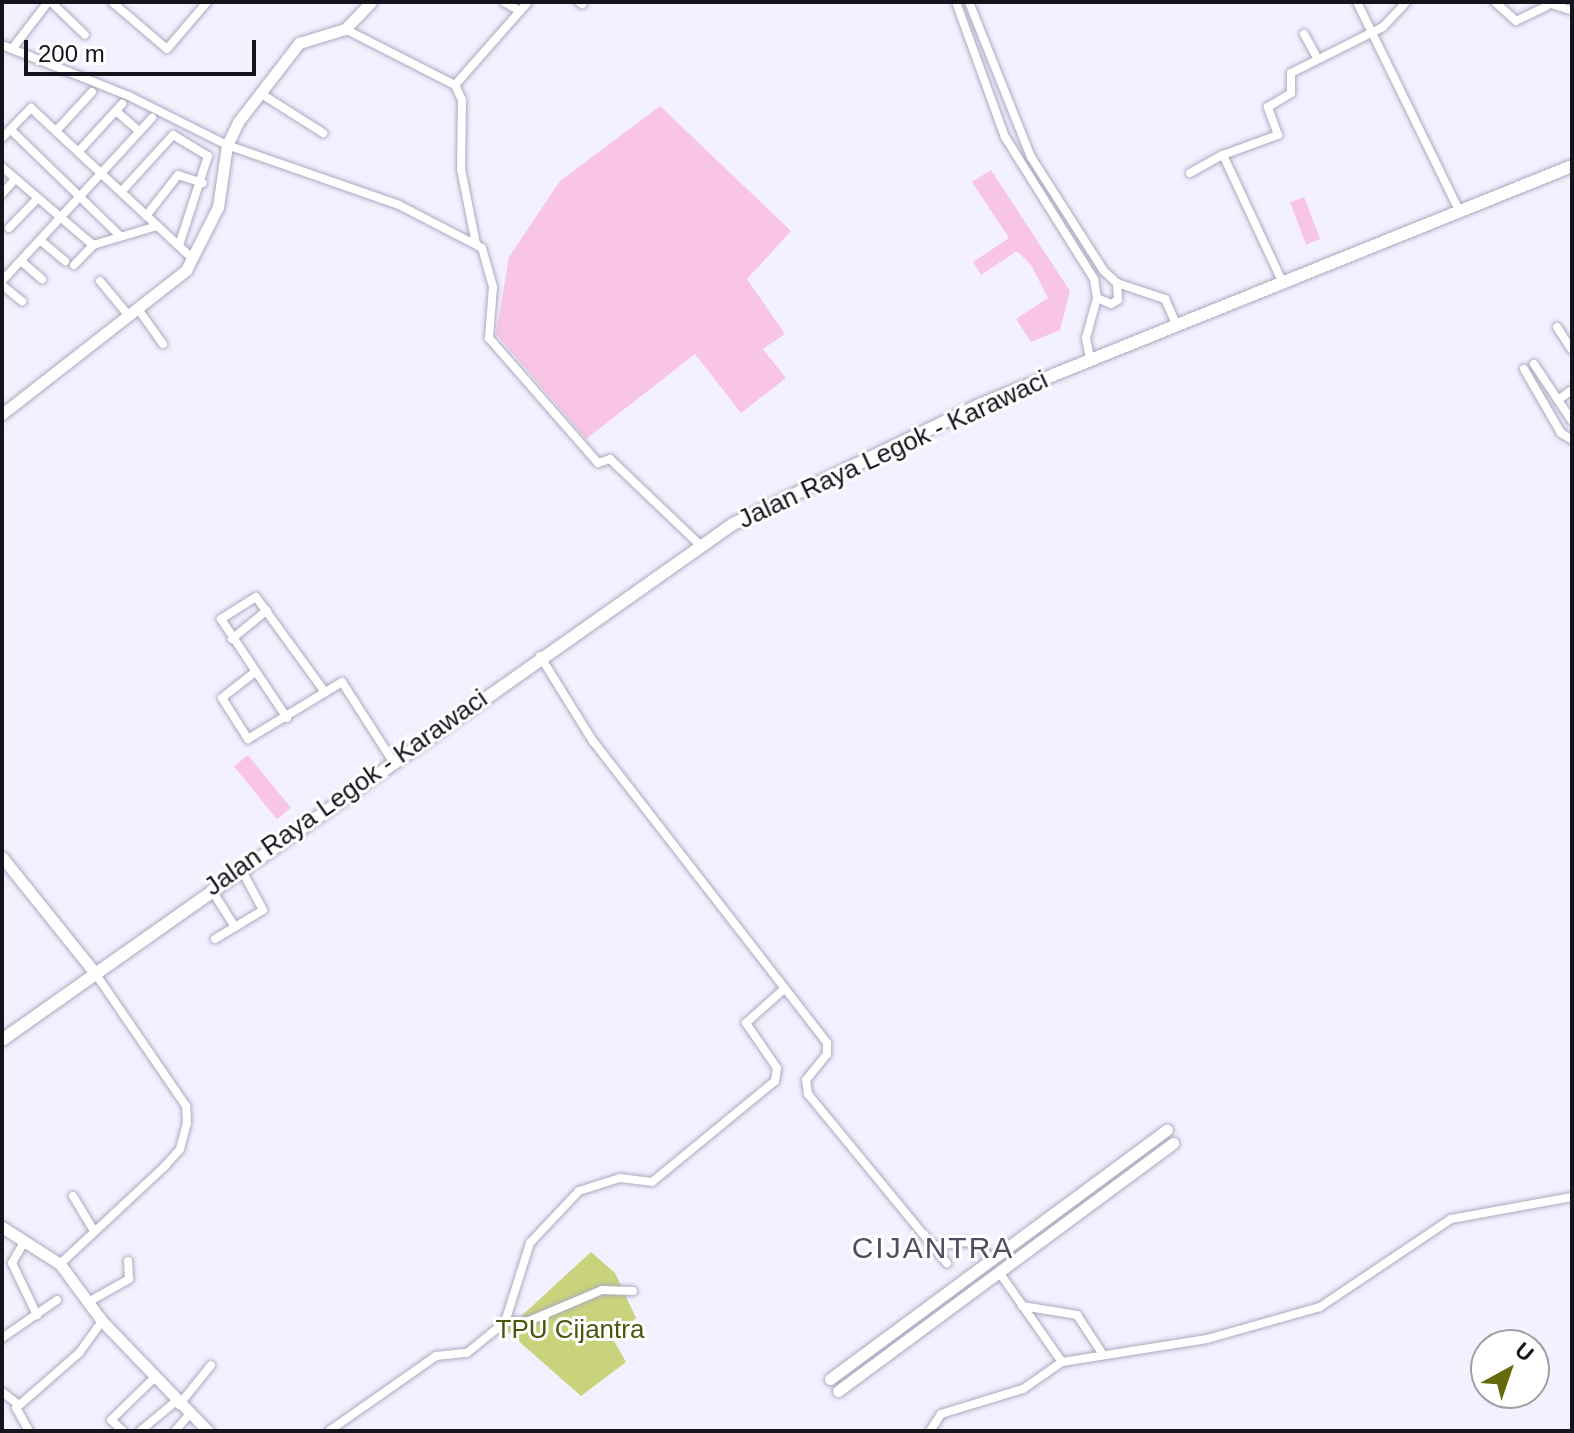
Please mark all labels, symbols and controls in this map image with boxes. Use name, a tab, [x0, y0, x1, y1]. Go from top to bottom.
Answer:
scale bar	[28, 24, 260, 74]
text: 200 m	[38, 40, 105, 67]
street label: Jalan Raya Legok - Karawaci	[733, 364, 1053, 536]
street label: Jalan Raya Legok - Karawaci	[199, 683, 493, 903]
district label: CIJANTRA	[852, 1230, 1014, 1266]
park label: TPU Cijantra	[496, 1314, 644, 1346]
north arrow	[1470, 1329, 1550, 1409]
text: U	[1510, 1337, 1539, 1366]

